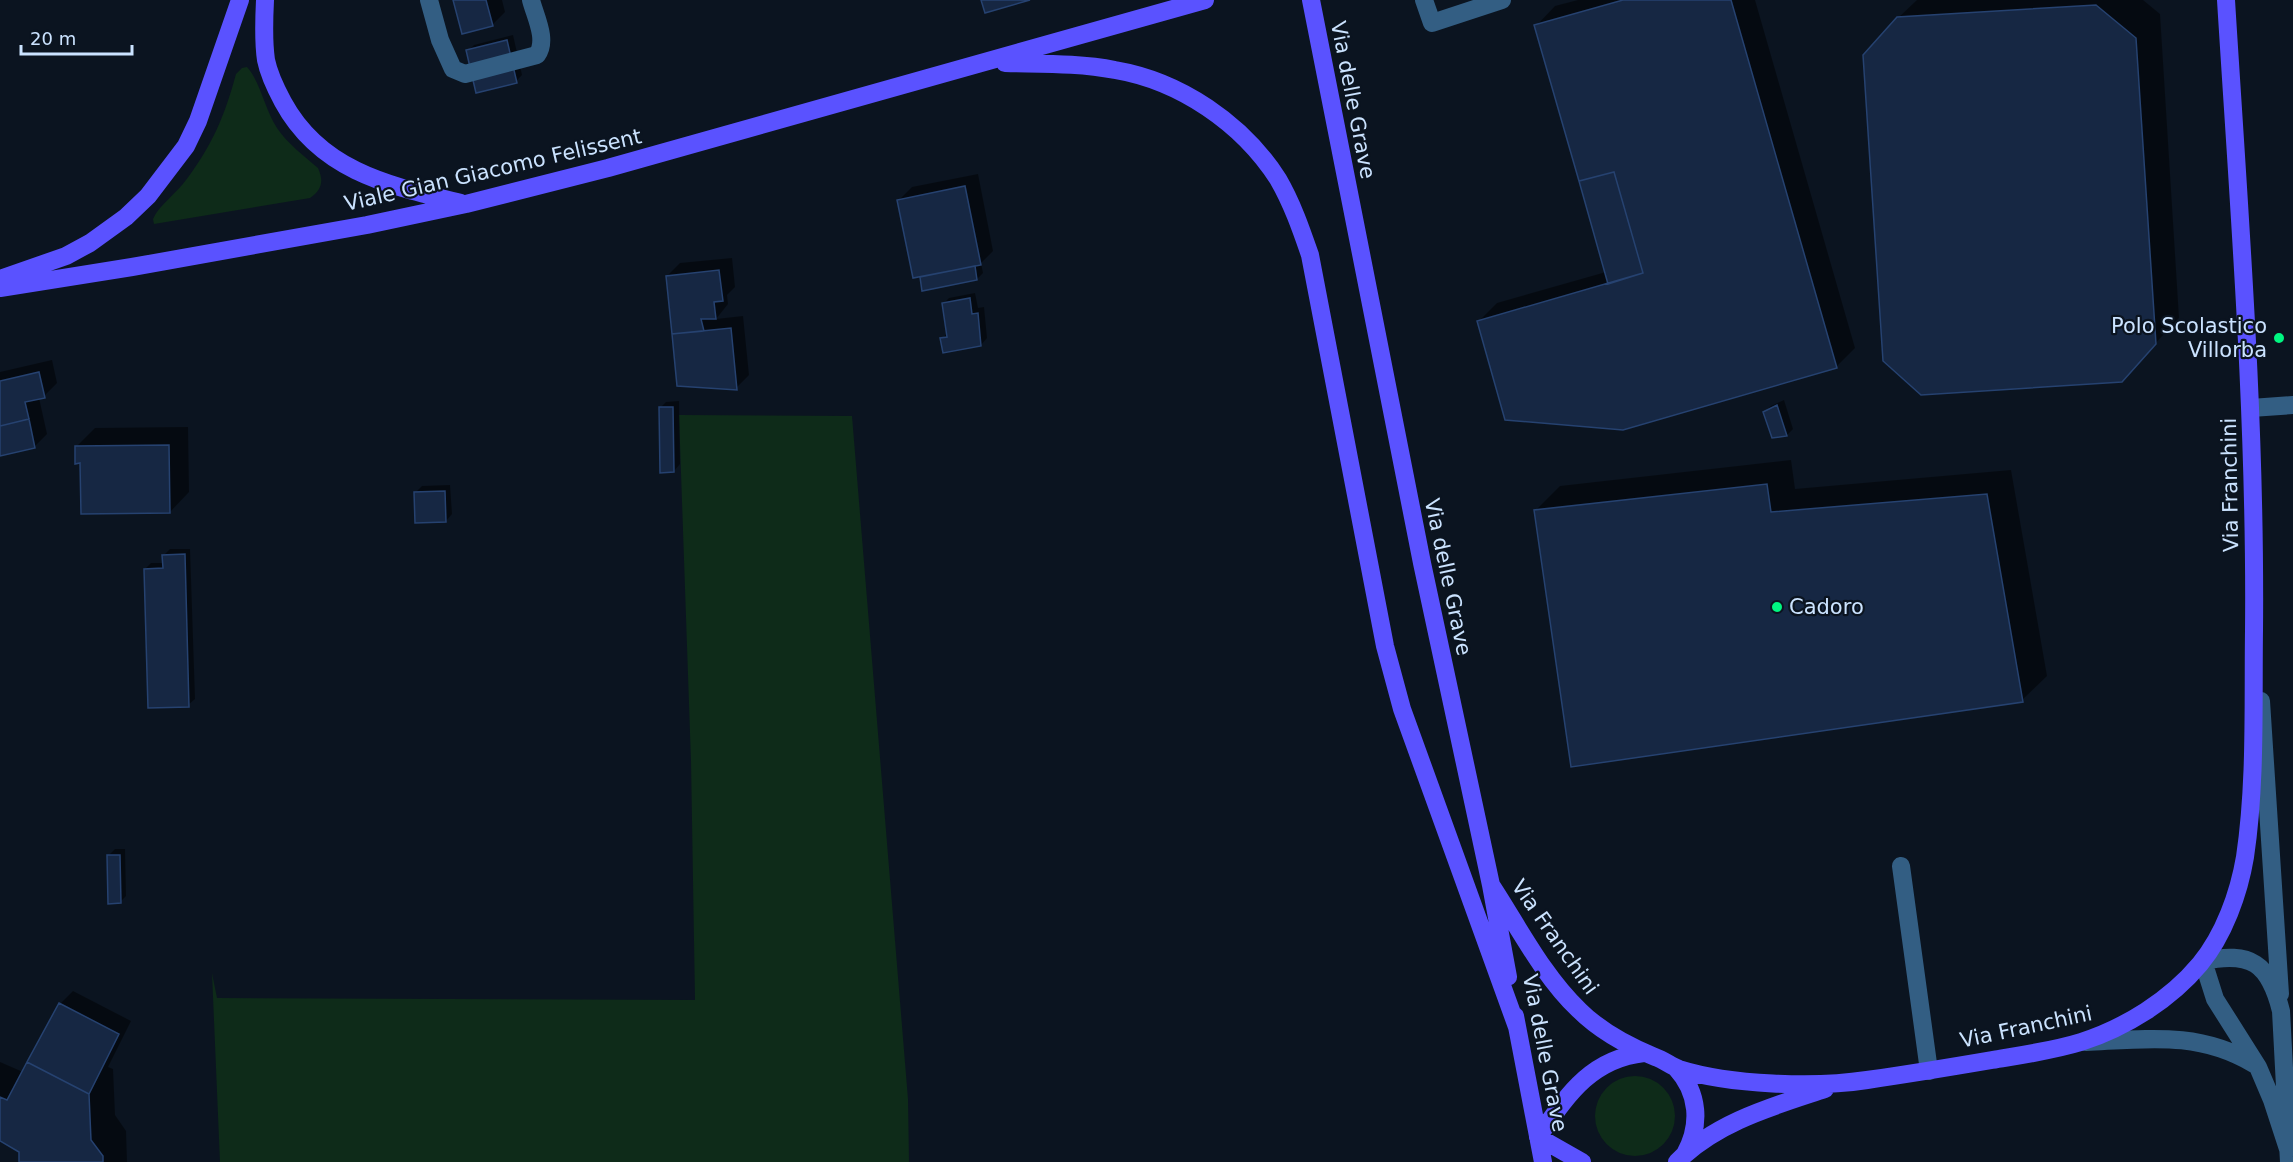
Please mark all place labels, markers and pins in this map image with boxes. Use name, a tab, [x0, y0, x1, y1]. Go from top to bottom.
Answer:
place label: Polo Scolastico Villorba	[2111, 314, 2267, 362]
marker: Polo Scolastico Villorba	[2272, 331, 2286, 345]
place label: Cadoro	[1789, 595, 1864, 619]
marker: Cadoro	[1770, 600, 1784, 614]

